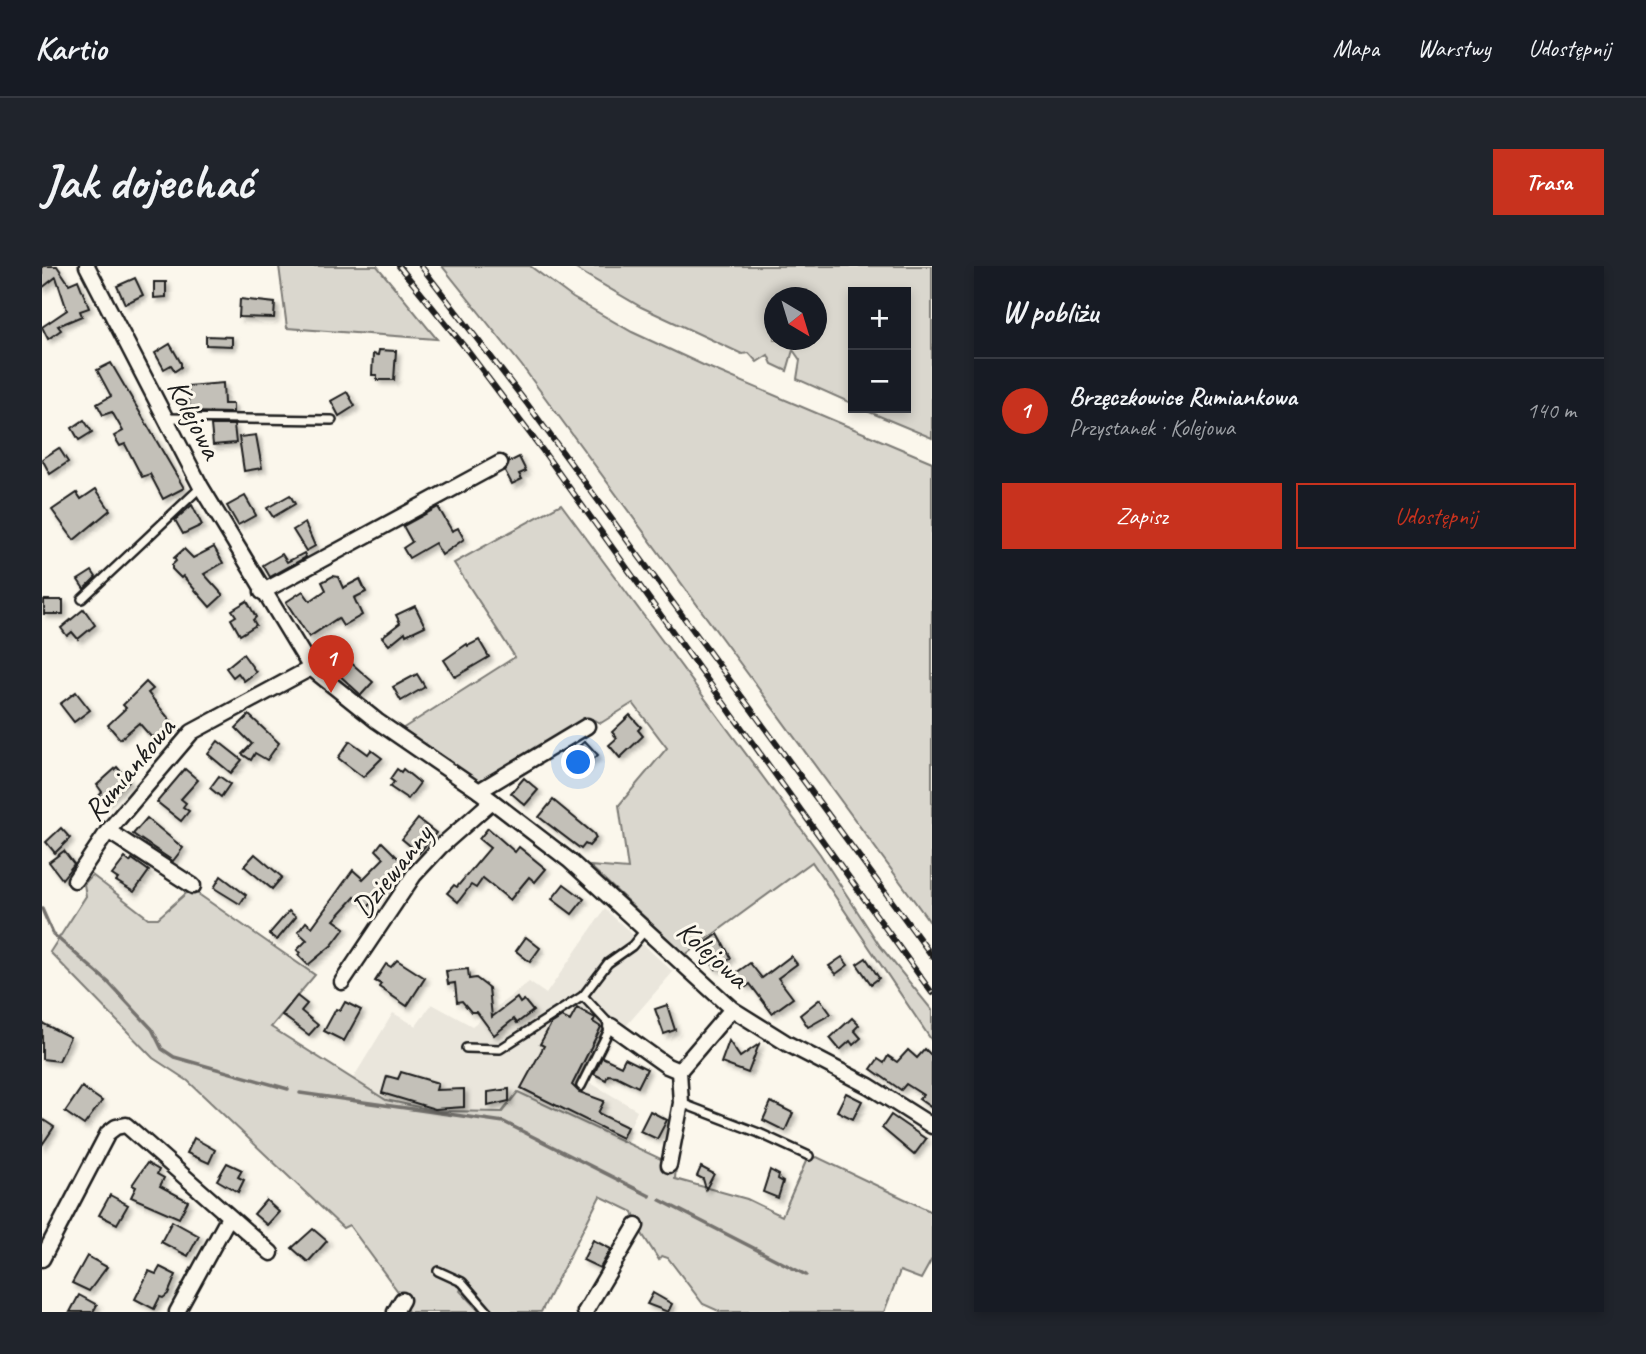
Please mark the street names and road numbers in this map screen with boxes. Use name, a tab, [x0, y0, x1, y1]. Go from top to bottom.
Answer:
street label: Kolejowa	[159, 373, 232, 467]
street label: Rumiankowa	[75, 708, 184, 828]
street label: Dziewanny	[343, 816, 442, 925]
street label: Kolejowa	[669, 912, 758, 998]

